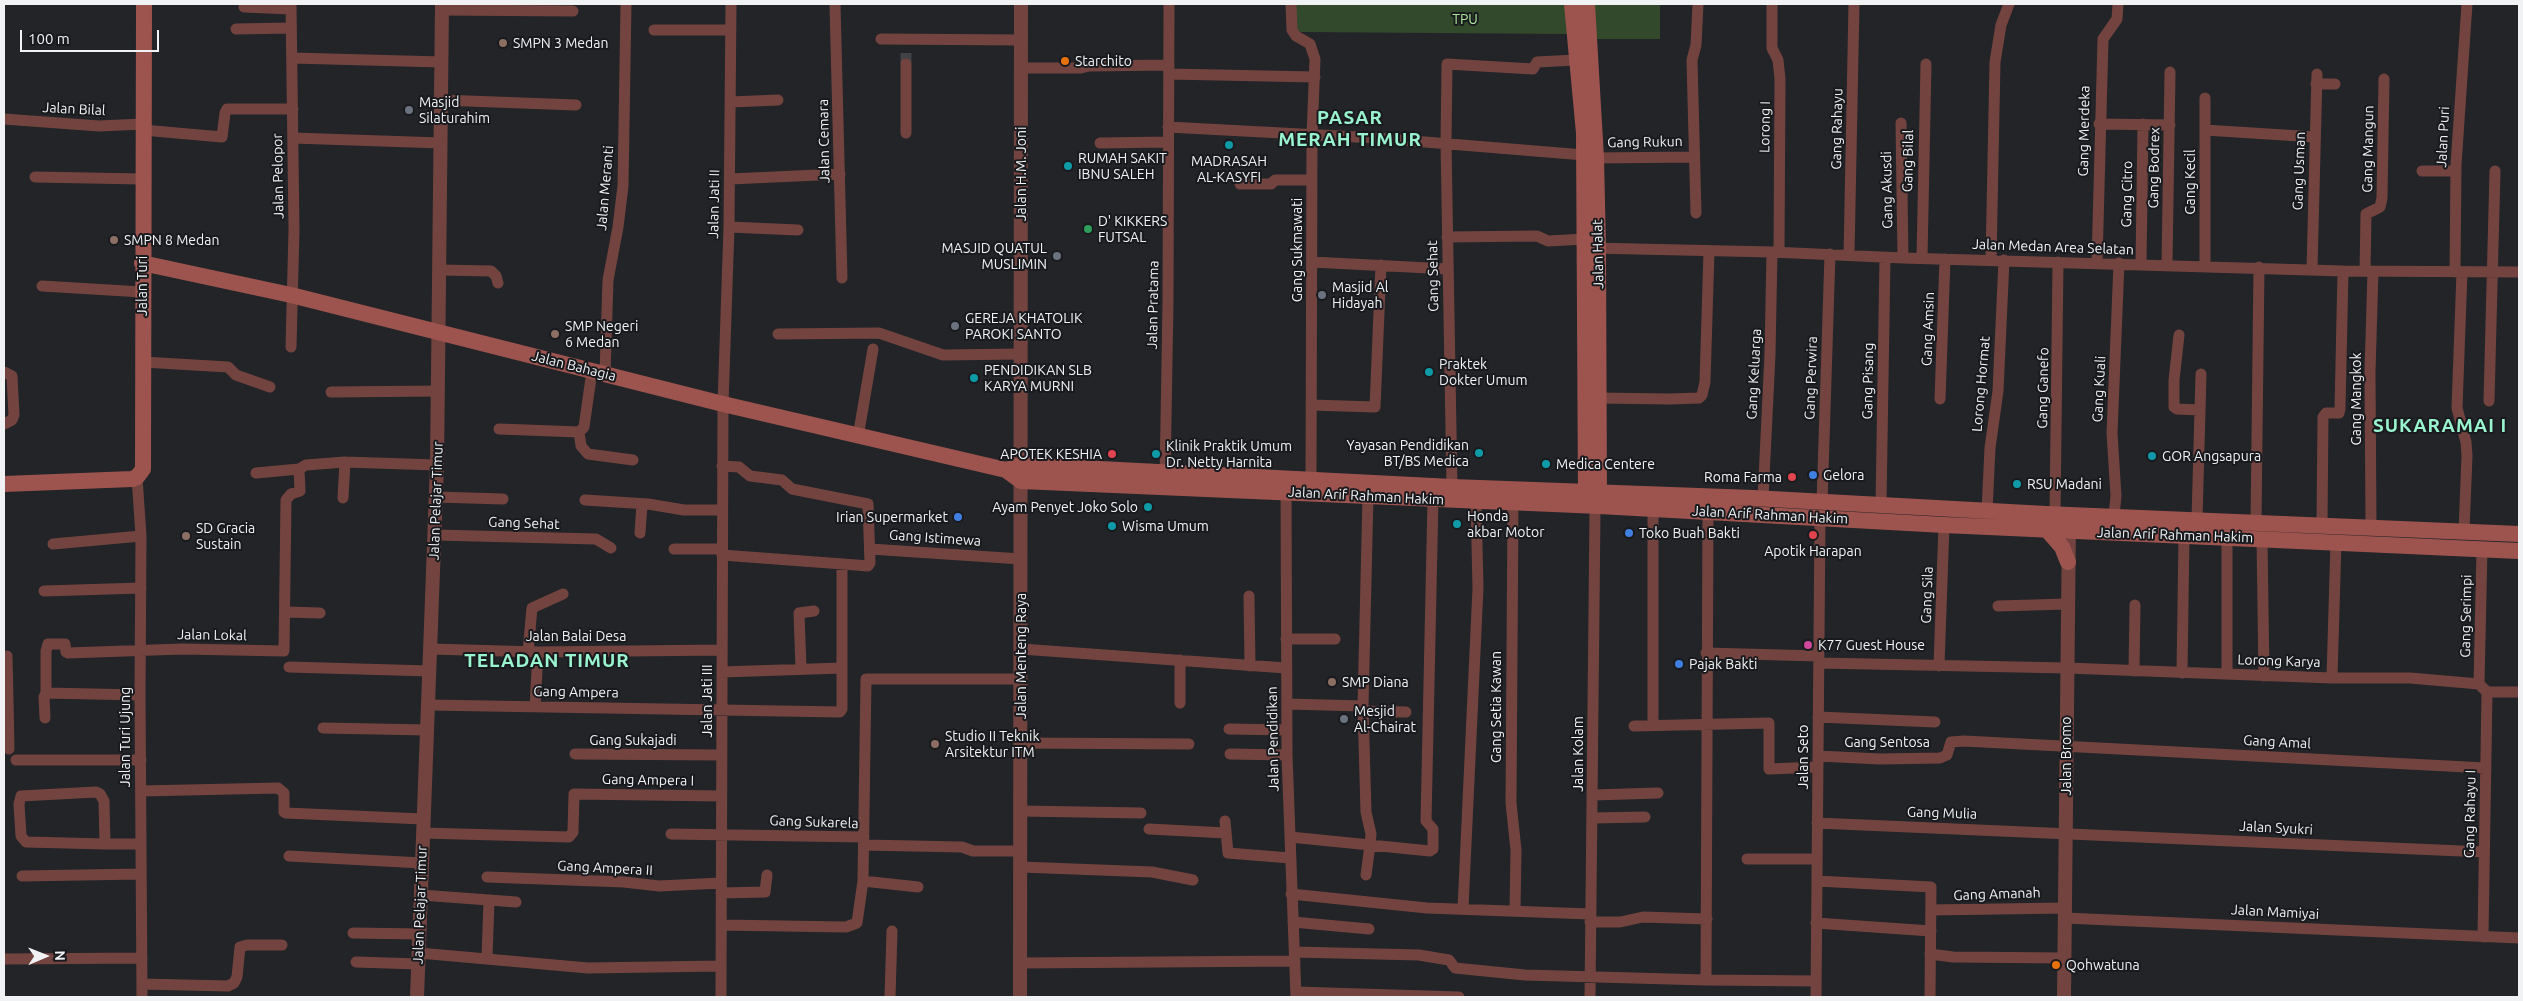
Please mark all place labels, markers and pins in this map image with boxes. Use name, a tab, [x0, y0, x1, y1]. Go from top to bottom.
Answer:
place label: SMPN 3 Medan	[513, 35, 608, 51]
marker: SMPN 3 Medan	[497, 37, 509, 49]
place label: Starchito	[1075, 53, 1132, 69]
marker: Starchito	[1059, 55, 1071, 67]
place label: Masjid Silaturahim	[419, 94, 490, 126]
marker: Masjid Silaturahim	[403, 104, 415, 116]
marker: MADRASAH AL-KASYFI	[1223, 139, 1235, 151]
place label: RUMAH SAKIT IBNU SALEH	[1078, 150, 1167, 182]
place label: MADRASAH AL-KASYFI	[1191, 153, 1267, 186]
marker: RUMAH SAKIT IBNU SALEH	[1062, 160, 1074, 172]
place label: D' KIKKERS FUTSAL	[1098, 213, 1167, 246]
marker: D' KIKKERS FUTSAL	[1082, 223, 1094, 235]
place label: SMPN 8 Medan	[124, 232, 219, 248]
marker: SMPN 8 Medan	[108, 234, 120, 246]
place label: MASJID QUATUL MUSLIMIN	[941, 240, 1047, 272]
marker: MASJID QUATUL MUSLIMIN	[1051, 250, 1063, 262]
place label: Masjid Al Hidayah	[1332, 279, 1388, 312]
marker: Masjid Al Hidayah	[1316, 289, 1328, 301]
place label: GEREJA KHATOLIK PAROKI SANTO	[965, 310, 1082, 342]
place label: SMP Negeri 6 Medan	[565, 318, 638, 351]
marker: GEREJA KHATOLIK PAROKI SANTO	[949, 320, 961, 332]
marker: SMP Negeri 6 Medan	[549, 328, 561, 340]
place label: Praktek Dokter Umum	[1439, 356, 1528, 388]
place label: PENDIDIKAN SLB KARYA MURNI	[984, 362, 1092, 394]
marker: Praktek Dokter Umum	[1423, 366, 1435, 378]
marker: PENDIDIKAN SLB KARYA MURNI	[968, 372, 980, 384]
place label: Yayasan Pendidikan BT/BS Medica	[1347, 437, 1469, 470]
place label: Klinik Praktik Umum Dr. Netty Harnita	[1166, 438, 1292, 471]
place label: APOTEK KESHIA	[1000, 446, 1102, 462]
marker: Yayasan Pendidikan BT/BS Medica	[1473, 447, 1485, 459]
marker: APOTEK KESHIA	[1106, 448, 1118, 460]
marker: Klinik Praktik Umum Dr. Netty Harnita	[1150, 448, 1162, 460]
place label: GOR Angsapura	[2162, 448, 2261, 464]
marker: GOR Angsapura	[2146, 450, 2158, 462]
place label: Medica Centere	[1556, 456, 1655, 472]
marker: Medica Centere	[1540, 458, 1552, 470]
place label: Gelora	[1823, 467, 1864, 483]
place label: Roma Farma	[1704, 469, 1782, 485]
marker: Gelora	[1807, 469, 1819, 481]
marker: Roma Farma	[1786, 471, 1798, 483]
place label: RSU Madani	[2027, 476, 2102, 492]
marker: RSU Madani	[2011, 478, 2023, 490]
place label: Ayam Penyet Joko Solo	[992, 499, 1138, 515]
marker: Ayam Penyet Joko Solo	[1142, 501, 1154, 513]
place label: Honda akbar Motor	[1467, 508, 1544, 540]
place label: Irian Supermarket	[836, 509, 948, 525]
marker: Irian Supermarket	[952, 511, 964, 523]
place label: Wisma Umum	[1122, 518, 1209, 534]
marker: Honda akbar Motor	[1451, 518, 1463, 530]
place label: SD Gracia Sustain	[196, 520, 255, 552]
marker: Wisma Umum	[1106, 520, 1118, 532]
place label: Toko Buah Bakti	[1639, 525, 1740, 541]
marker: Toko Buah Bakti	[1623, 527, 1635, 539]
marker: Apotik Harapan	[1807, 529, 1819, 541]
marker: SD Gracia Sustain	[180, 530, 192, 542]
place label: Apotik Harapan	[1764, 543, 1862, 559]
place label: K77 Guest House	[1818, 637, 1925, 653]
marker: K77 Guest House	[1802, 639, 1814, 651]
place label: Pajak Bakti	[1689, 656, 1757, 672]
marker: Pajak Bakti	[1673, 658, 1685, 670]
place label: SMP Diana	[1342, 674, 1409, 690]
marker: SMP Diana	[1326, 676, 1338, 688]
place label: Mesjid Al-Chairat	[1354, 703, 1416, 736]
marker: Mesjid Al-Chairat	[1338, 713, 1350, 725]
place label: Studio II Teknik Arsitektur ITM	[945, 728, 1040, 760]
marker: Studio II Teknik Arsitektur ITM	[929, 738, 941, 750]
place label: Qohwatuna	[2066, 957, 2140, 973]
marker: Qohwatuna	[2050, 959, 2062, 971]

